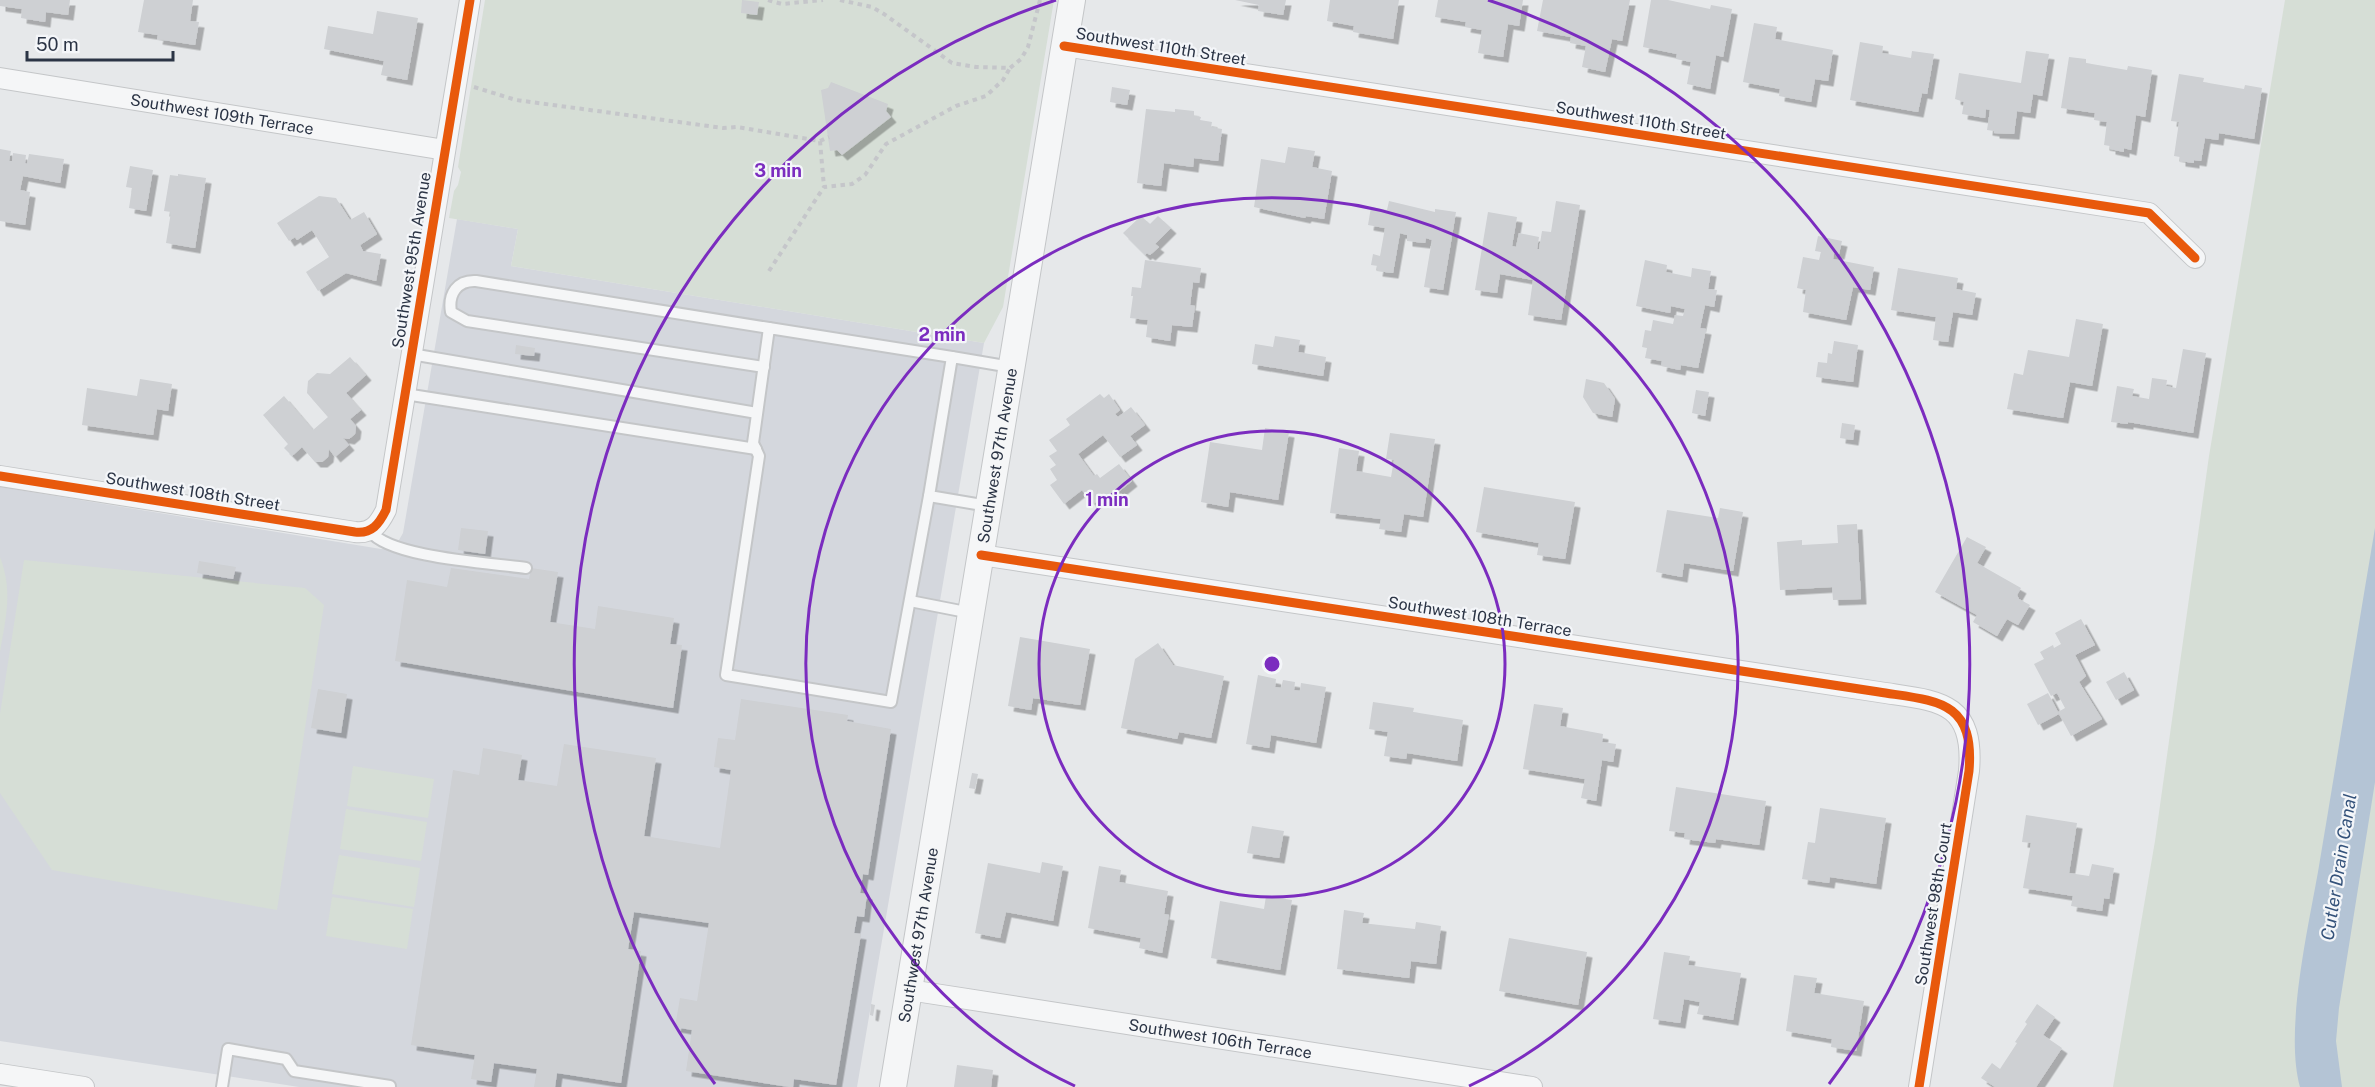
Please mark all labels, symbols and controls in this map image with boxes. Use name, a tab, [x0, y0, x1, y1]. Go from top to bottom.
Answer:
scale bar	[27, 24, 172, 62]
street label: Southwest 110th Street	[1074, 24, 1248, 69]
text: 50 m	[36, 34, 79, 55]
street label: Southwest 109th Terrace	[129, 90, 315, 139]
street label: Southwest 110th Street	[1554, 98, 1728, 143]
text: 3 min	[754, 160, 802, 181]
street label: Southwest 95th Avenue	[388, 171, 435, 350]
text: 2 min	[918, 324, 966, 345]
street label: Southwest 97th Avenue	[974, 367, 1021, 545]
street label: Southwest 108th Street	[104, 468, 281, 515]
text: 1 min	[1085, 489, 1129, 510]
street label: Southwest 108th Terrace	[1387, 593, 1573, 640]
centre of rings	[1262, 654, 1282, 674]
water label: Cutler Drain Canal	[2317, 792, 2360, 942]
street label: Southwest 98th Court	[1911, 821, 1956, 987]
street label: Southwest 97th Avenue	[895, 846, 942, 1024]
street label: Southwest 106th Terrace	[1127, 1015, 1313, 1063]

